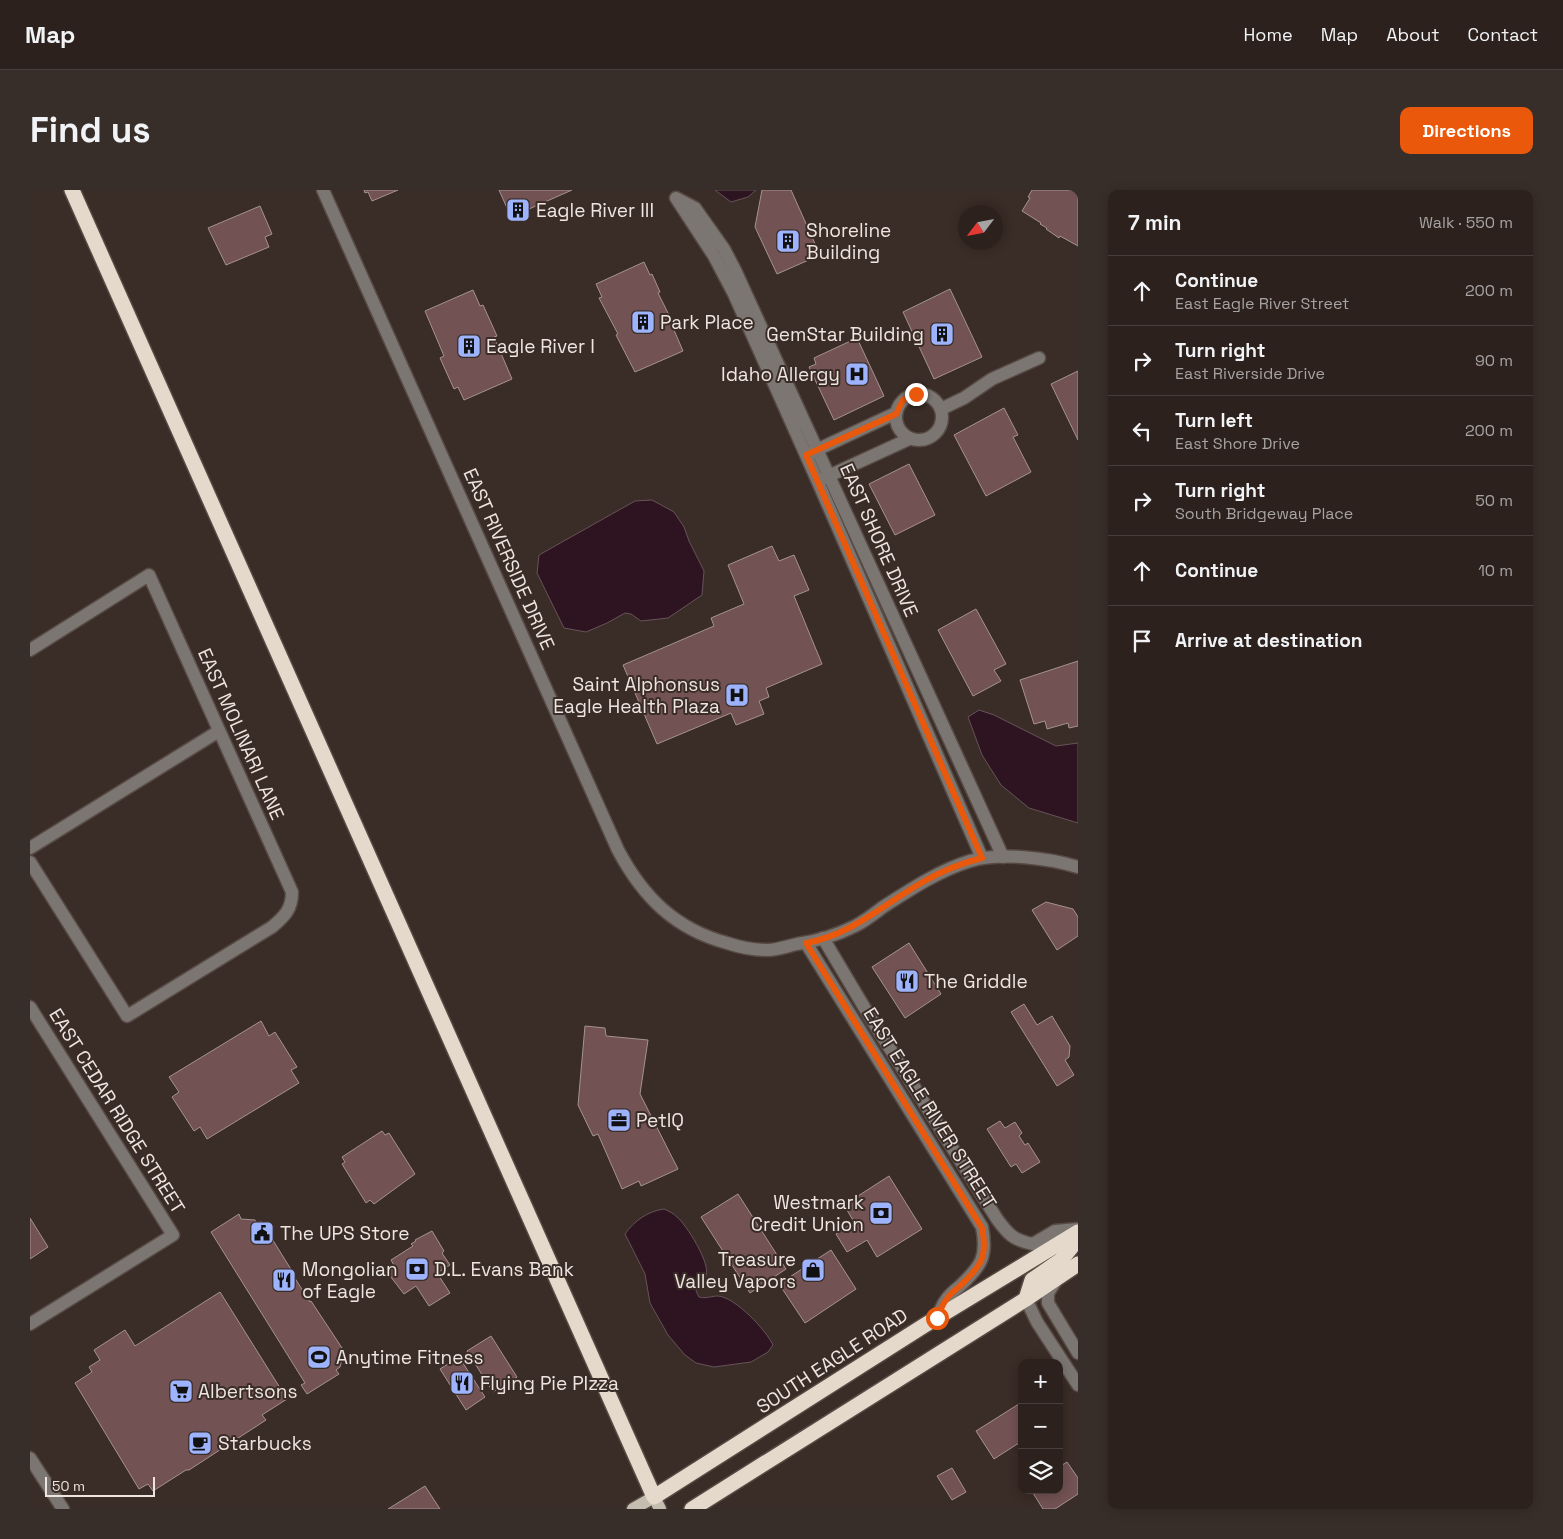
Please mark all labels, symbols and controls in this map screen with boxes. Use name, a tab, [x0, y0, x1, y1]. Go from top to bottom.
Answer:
text: Map	[25, 19, 75, 50]
text: Home	[1244, 23, 1293, 46]
text: Map	[1321, 23, 1358, 46]
text: About	[1386, 23, 1440, 46]
text: Contact	[1468, 23, 1538, 46]
button: Directions	[1400, 107, 1533, 154]
text: Find us	[30, 108, 151, 152]
building icon: Eagle River III	[505, 197, 531, 223]
place label: Eagle River III	[536, 198, 654, 223]
north arrow	[958, 205, 1003, 250]
text: 7 min	[1128, 209, 1181, 236]
text: Walk · 550 m	[1419, 212, 1513, 233]
place label: Shoreline Building	[806, 218, 891, 265]
building icon: Shoreline Building	[775, 228, 801, 254]
text: Continue	[1175, 268, 1258, 293]
icon: ahead	[1128, 277, 1156, 305]
text: 200 m	[1465, 280, 1513, 301]
text: East Eagle River Street	[1175, 293, 1349, 314]
building icon: Park Place	[630, 309, 656, 335]
place label: Park Place	[660, 310, 754, 335]
building icon: GemStar Building	[929, 321, 955, 347]
place label: GemStar Building	[766, 322, 924, 347]
building icon: Eagle River I	[456, 333, 482, 359]
place label: Eagle River I	[486, 334, 595, 359]
text: Turn right	[1175, 338, 1265, 363]
icon: right	[1128, 347, 1156, 375]
text: 90 m	[1475, 350, 1513, 371]
hospital icon: Idaho Allergy	[844, 361, 870, 387]
place label: Idaho Allergy	[721, 362, 840, 387]
text: East Riverside Drive	[1175, 363, 1325, 384]
route end	[905, 383, 928, 406]
text: Turn left	[1175, 408, 1253, 433]
icon: left	[1128, 417, 1156, 445]
text: 200 m	[1465, 420, 1513, 441]
text: East Shore Drive	[1175, 433, 1300, 454]
street label: EAST SHORE DRIVE	[834, 459, 924, 621]
street label: EAST RIVERSIDE DRIVE	[458, 464, 560, 654]
text: Turn right	[1175, 478, 1265, 503]
icon: right	[1128, 487, 1156, 515]
text: 50 m	[1475, 490, 1513, 511]
text: South Bridgeway Place	[1175, 503, 1353, 524]
icon: ahead	[1128, 557, 1156, 585]
text: Continue	[1175, 558, 1258, 583]
text: 10 m	[1478, 560, 1513, 581]
icon: arrive	[1128, 627, 1156, 655]
text: Arrive at destination	[1175, 628, 1363, 653]
street label: EAST MOLINARI LANE	[192, 644, 290, 824]
place label: Saint Alphonsus Eagle Health Plaza	[553, 672, 720, 719]
hospital icon: Saint Alphonsus Eagle Health Plaza	[724, 682, 750, 708]
restaurant icon: The Griddle	[894, 968, 920, 994]
place label: The Griddle	[924, 969, 1028, 994]
street label: EAST EAGLE RIVER STREET	[858, 1003, 1002, 1213]
street label: EAST CEDAR RIDGE STREET	[43, 1004, 191, 1218]
office icon: PetIQ	[606, 1107, 632, 1133]
place label: PetIQ	[636, 1108, 684, 1133]
place label: Westmark Credit Union	[751, 1190, 864, 1237]
bank icon: Westmark Credit Union	[868, 1200, 894, 1226]
public building icon: The UPS Store	[249, 1220, 275, 1246]
place label: The UPS Store	[280, 1221, 409, 1246]
place label: Treasure Valley Vapors	[674, 1247, 796, 1294]
bank icon: D.L. Evans Bank	[404, 1256, 430, 1282]
place label: Mongolian of Eagle	[302, 1257, 398, 1304]
place label: D.L. Evans Bank	[434, 1257, 574, 1282]
shop icon: Treasure Valley Vapors	[800, 1257, 826, 1283]
restaurant icon: Mongolian of Eagle	[271, 1267, 297, 1293]
street label: SOUTH EAGLE ROAD	[752, 1303, 912, 1419]
route start	[926, 1307, 949, 1330]
sports icon: Anytime Fitness	[306, 1344, 332, 1370]
place label: Anytime Fitness	[336, 1345, 484, 1370]
map controls	[1018, 1359, 1063, 1494]
button: +	[1018, 1359, 1063, 1404]
restaurant icon: Flying Pie PIzza	[449, 1370, 475, 1396]
place label: Flying Pie PIzza	[480, 1371, 619, 1396]
supermarket icon: Albertsons	[168, 1378, 194, 1404]
place label: Albertsons	[198, 1379, 297, 1404]
button: −	[1018, 1404, 1063, 1449]
cafe icon: Starbucks	[187, 1430, 213, 1456]
place label: Starbucks	[218, 1431, 312, 1456]
button: layers	[1018, 1449, 1063, 1494]
scale bar	[45, 1474, 155, 1497]
text: 50 m	[52, 1477, 85, 1495]

